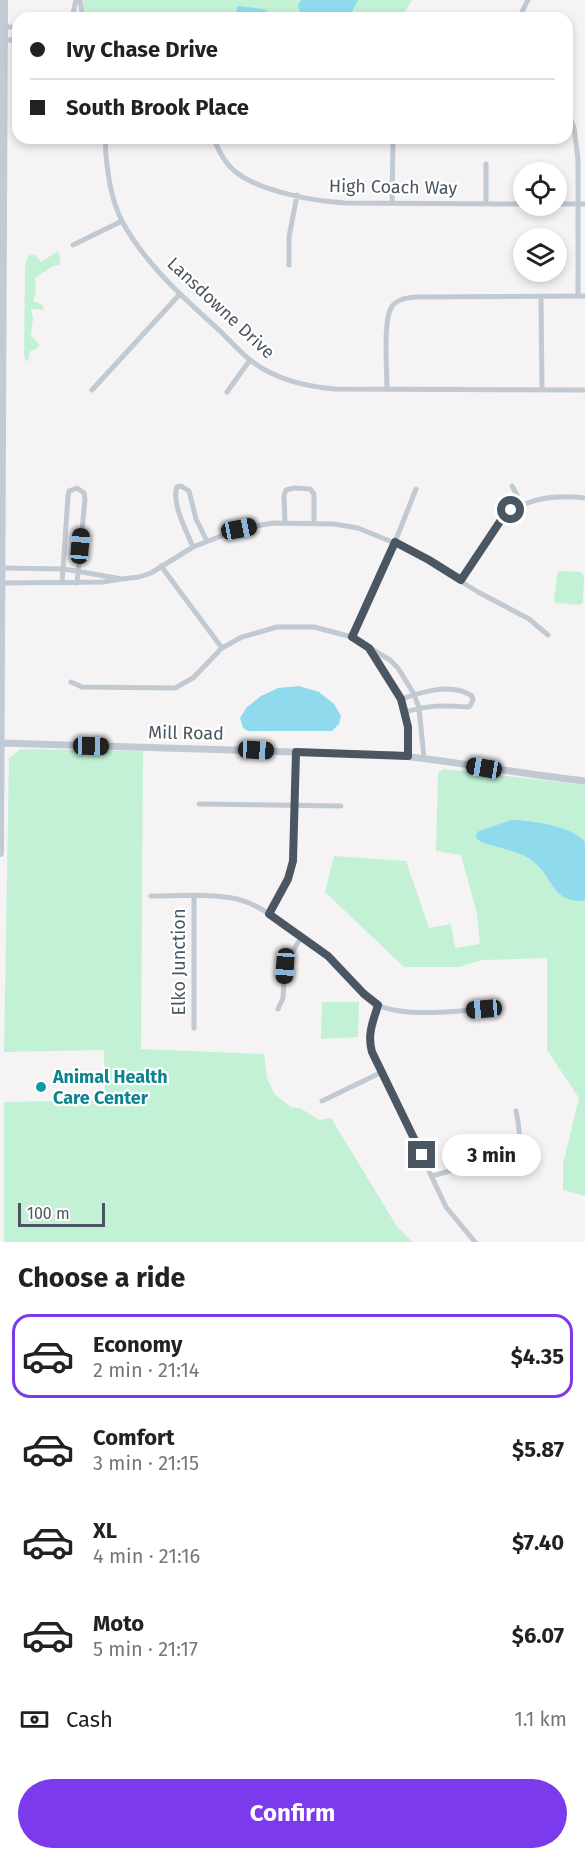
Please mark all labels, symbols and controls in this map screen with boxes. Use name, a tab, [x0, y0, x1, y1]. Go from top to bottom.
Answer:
text: Ivy Chase Drive	[66, 36, 218, 63]
text: South Brook Place	[66, 94, 249, 121]
map controls	[513, 162, 567, 282]
button: locate	[513, 162, 567, 216]
street label: High Coach Way	[329, 175, 458, 199]
button: layers	[513, 228, 567, 282]
street label: Lansdowne Drive	[163, 253, 279, 363]
route start	[497, 496, 524, 523]
car	[220, 517, 258, 541]
car	[69, 527, 91, 565]
street label: Mill Road	[148, 721, 224, 745]
car	[73, 737, 109, 755]
car	[238, 740, 274, 760]
car	[465, 756, 503, 780]
street label: Elko Junction	[168, 909, 190, 1015]
car	[275, 947, 295, 985]
car	[465, 998, 503, 1020]
place label: Animal Health Care Center	[52, 1066, 168, 1109]
marker: Animal Health Care Center	[34, 1080, 48, 1094]
callout: 3 min	[443, 1134, 542, 1176]
route end	[408, 1141, 435, 1168]
text: 3 min	[467, 1143, 516, 1167]
scale bar	[18, 1200, 105, 1228]
text: 100 m	[27, 1204, 70, 1223]
text: Choose a ride	[18, 1262, 185, 1294]
icon: car	[21, 1329, 75, 1383]
text: Economy	[93, 1331, 182, 1358]
text: $4.35	[511, 1343, 564, 1370]
text: 2 min · 21:14	[93, 1358, 199, 1382]
icon: car	[21, 1422, 75, 1476]
text: Comfort	[93, 1424, 174, 1451]
text: $5.87	[512, 1436, 564, 1463]
text: 3 min · 21:15	[93, 1451, 199, 1475]
icon: car	[21, 1515, 75, 1569]
text: XL	[93, 1517, 117, 1544]
text: $7.40	[512, 1529, 564, 1556]
text: 4 min · 21:16	[93, 1544, 200, 1568]
icon: car	[21, 1608, 75, 1662]
text: Moto	[93, 1610, 144, 1637]
text: $6.07	[512, 1622, 564, 1649]
text: 5 min · 21:17	[93, 1637, 198, 1661]
icon: cash	[18, 1703, 51, 1736]
text: Cash	[66, 1706, 113, 1733]
text: 1.1 km	[514, 1707, 567, 1731]
button: Confirm	[18, 1779, 567, 1848]

